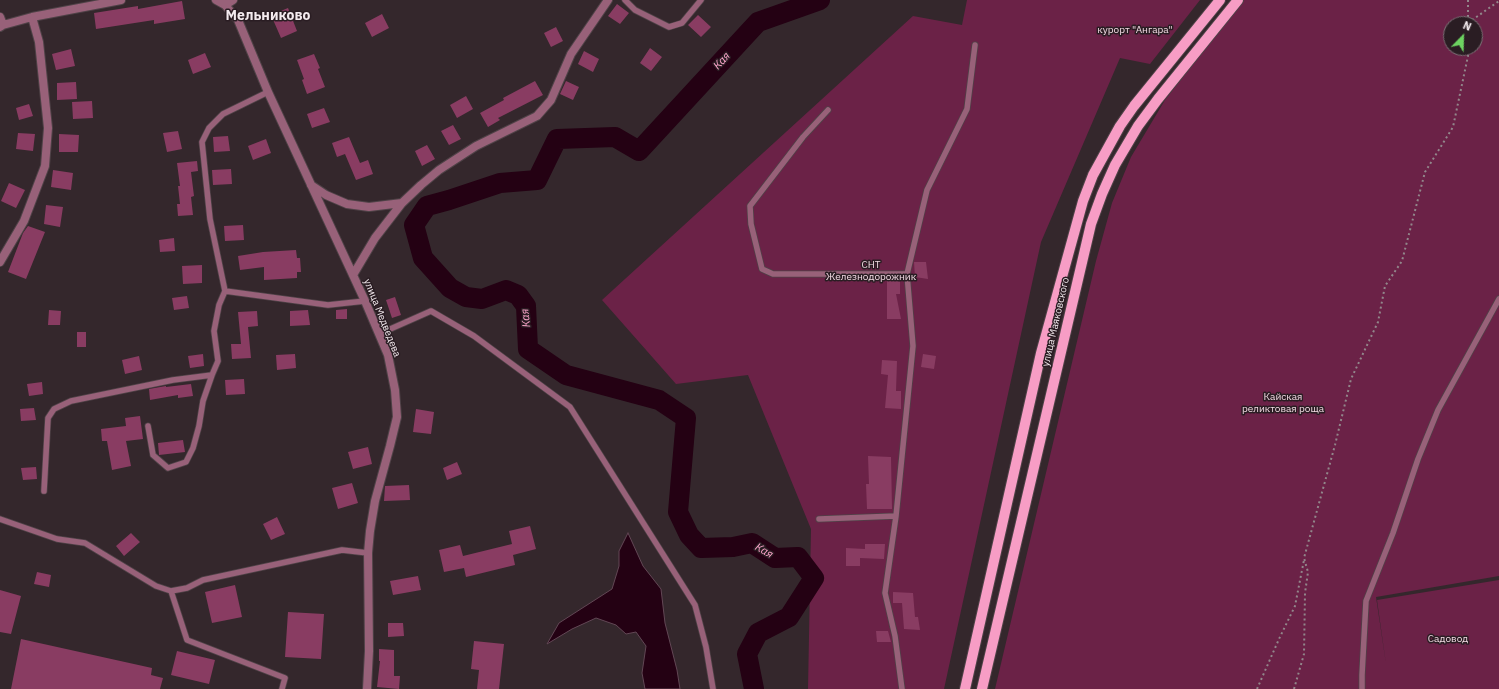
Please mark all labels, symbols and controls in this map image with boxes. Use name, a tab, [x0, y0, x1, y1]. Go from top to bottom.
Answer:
district label: Мельниково	[226, 8, 310, 24]
north arrow	[1443, 16, 1483, 56]
text: N	[1461, 18, 1474, 34]
park label: курорт "Ангара"	[1097, 24, 1173, 36]
water label: Кая	[711, 50, 733, 72]
park label: СНТ Железнодорожник	[826, 259, 916, 282]
street label: улица Маяковского	[1040, 276, 1072, 368]
street label: улица Медведева	[361, 277, 403, 359]
water label: Кая	[518, 308, 534, 328]
park label: Кайская реликтовая роща	[1242, 391, 1324, 414]
water label: Кая	[753, 541, 775, 561]
park label: Садовод	[1428, 633, 1468, 645]

